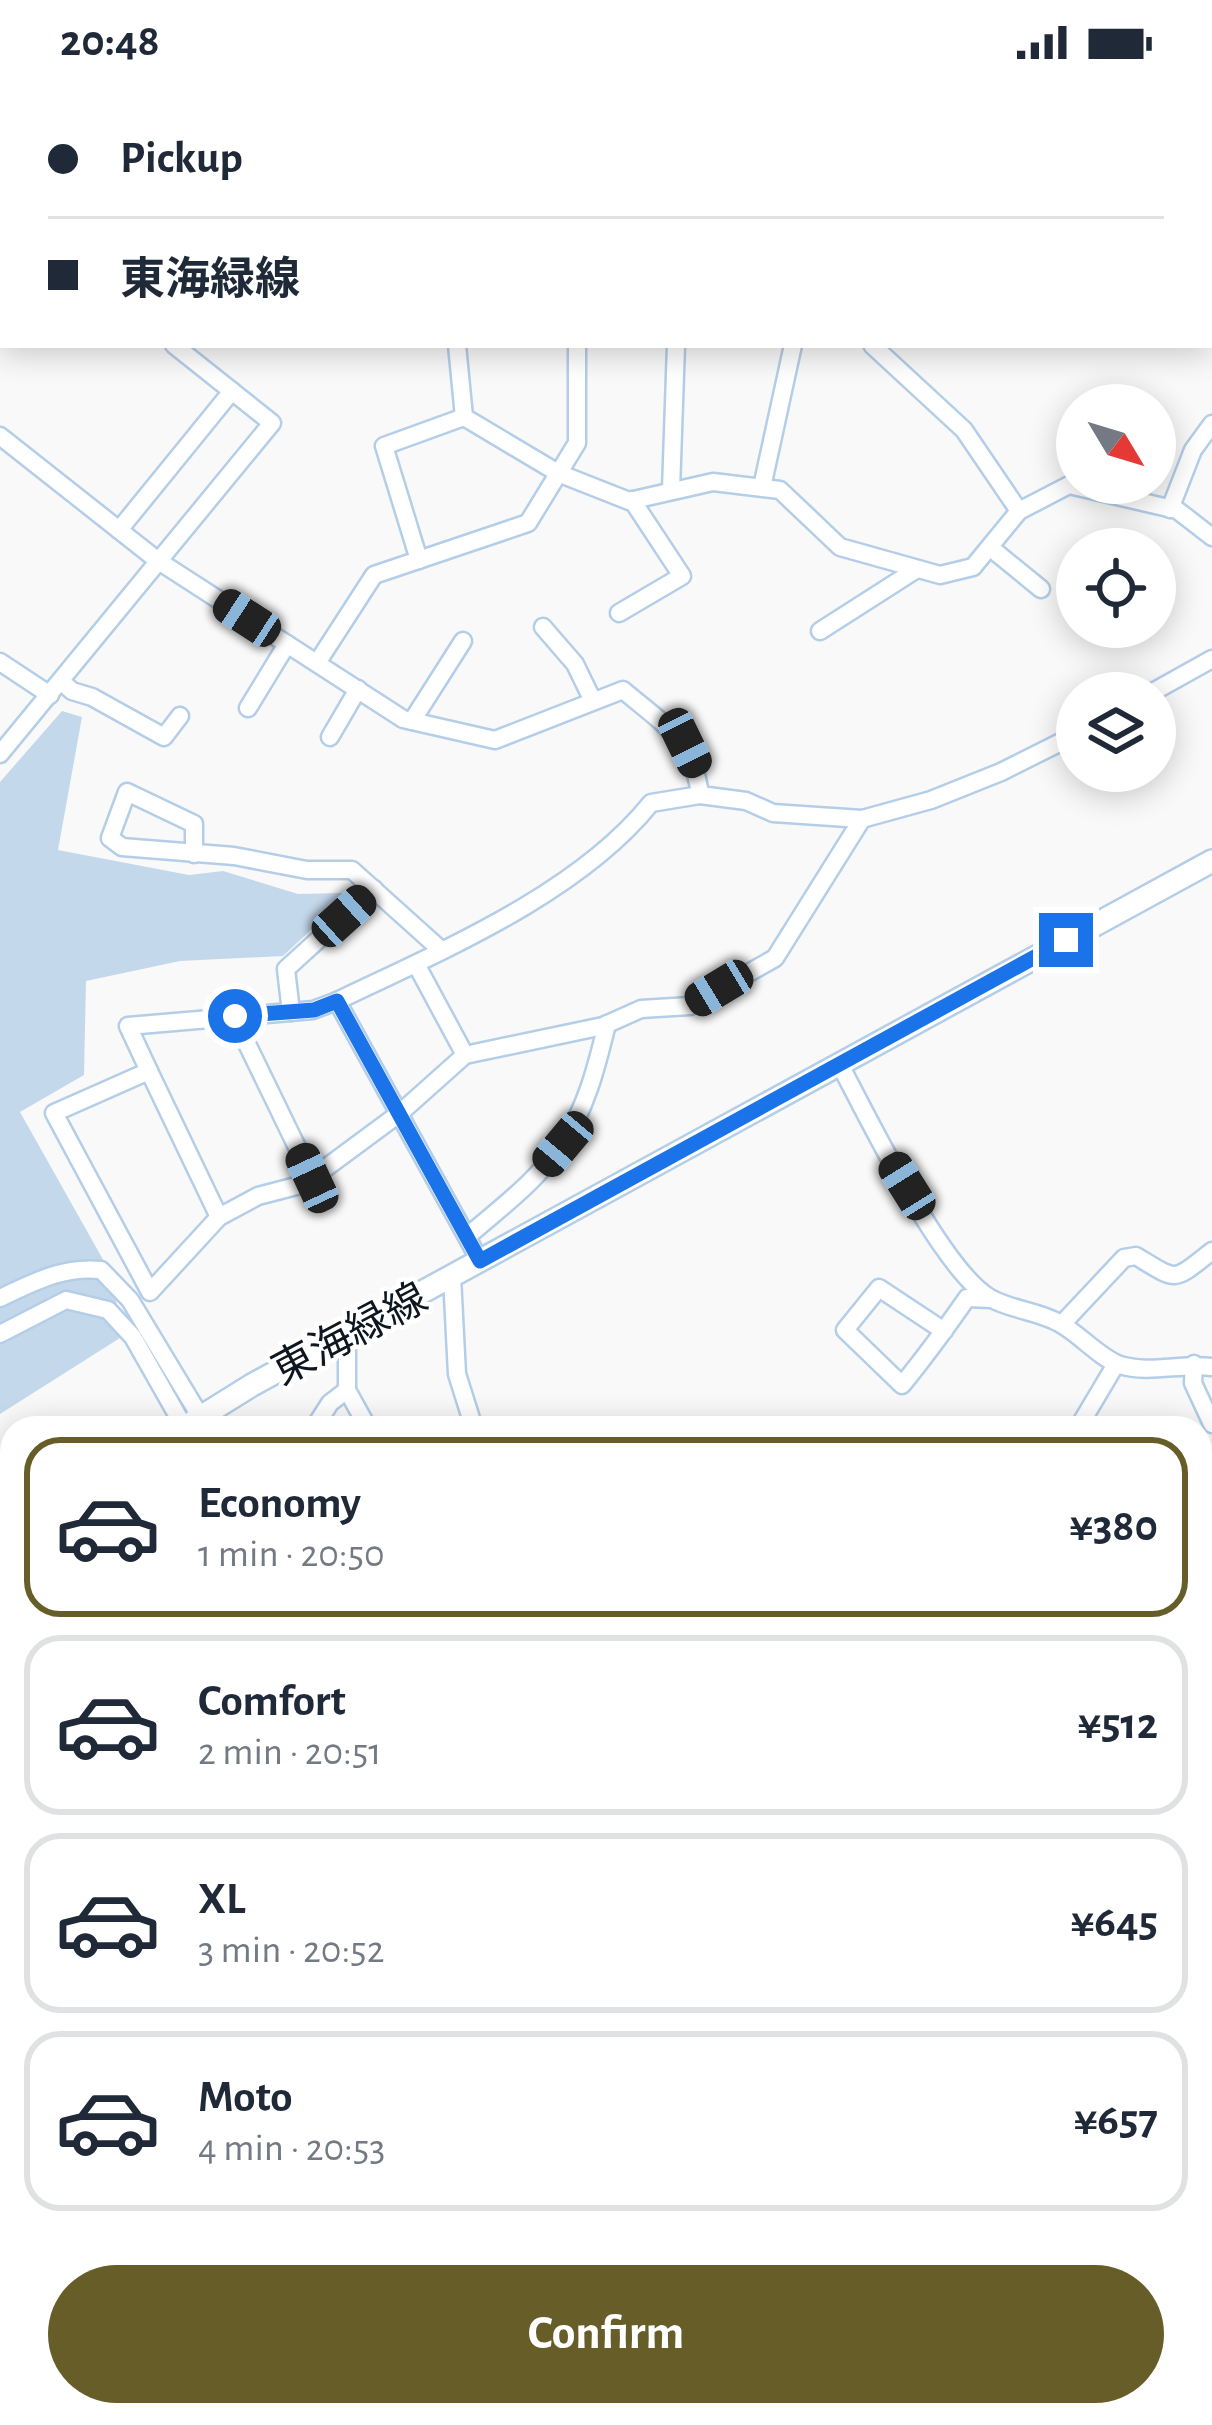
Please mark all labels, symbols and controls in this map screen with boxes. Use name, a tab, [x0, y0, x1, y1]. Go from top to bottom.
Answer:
text: 20:48	[60, 19, 160, 64]
text: Pickup	[120, 136, 243, 181]
text: 東海緑線	[120, 258, 300, 303]
north arrow	[1056, 384, 1176, 504]
map controls	[1056, 384, 1176, 792]
button: locate	[1056, 528, 1176, 648]
car	[207, 583, 287, 653]
button: layers	[1056, 672, 1176, 792]
car	[653, 703, 717, 783]
car	[305, 879, 383, 953]
route end	[1039, 913, 1093, 967]
car	[679, 954, 759, 1022]
route start	[208, 989, 262, 1043]
car	[526, 1105, 600, 1183]
car	[280, 1138, 344, 1218]
car	[873, 1146, 941, 1226]
street label: 東海緑線	[265, 1275, 434, 1393]
icon: car	[54, 1473, 162, 1581]
text: Economy	[198, 1481, 361, 1526]
text: ¥380	[1069, 1504, 1158, 1549]
text: 1 min · 20:50	[198, 1535, 385, 1574]
icon: car	[54, 1671, 162, 1779]
text: Comfort	[198, 1679, 346, 1724]
text: ¥512	[1077, 1702, 1158, 1747]
text: 2 min · 20:51	[198, 1733, 382, 1772]
icon: car	[54, 1869, 162, 1977]
text: XL	[198, 1877, 246, 1922]
text: ¥645	[1071, 1900, 1158, 1945]
text: 3 min · 20:52	[198, 1931, 384, 1970]
icon: car	[54, 2067, 162, 2175]
text: Moto	[198, 2075, 293, 2120]
text: ¥657	[1074, 2098, 1158, 2143]
text: 4 min · 20:53	[198, 2129, 385, 2168]
button: Confirm	[48, 2265, 1164, 2403]

